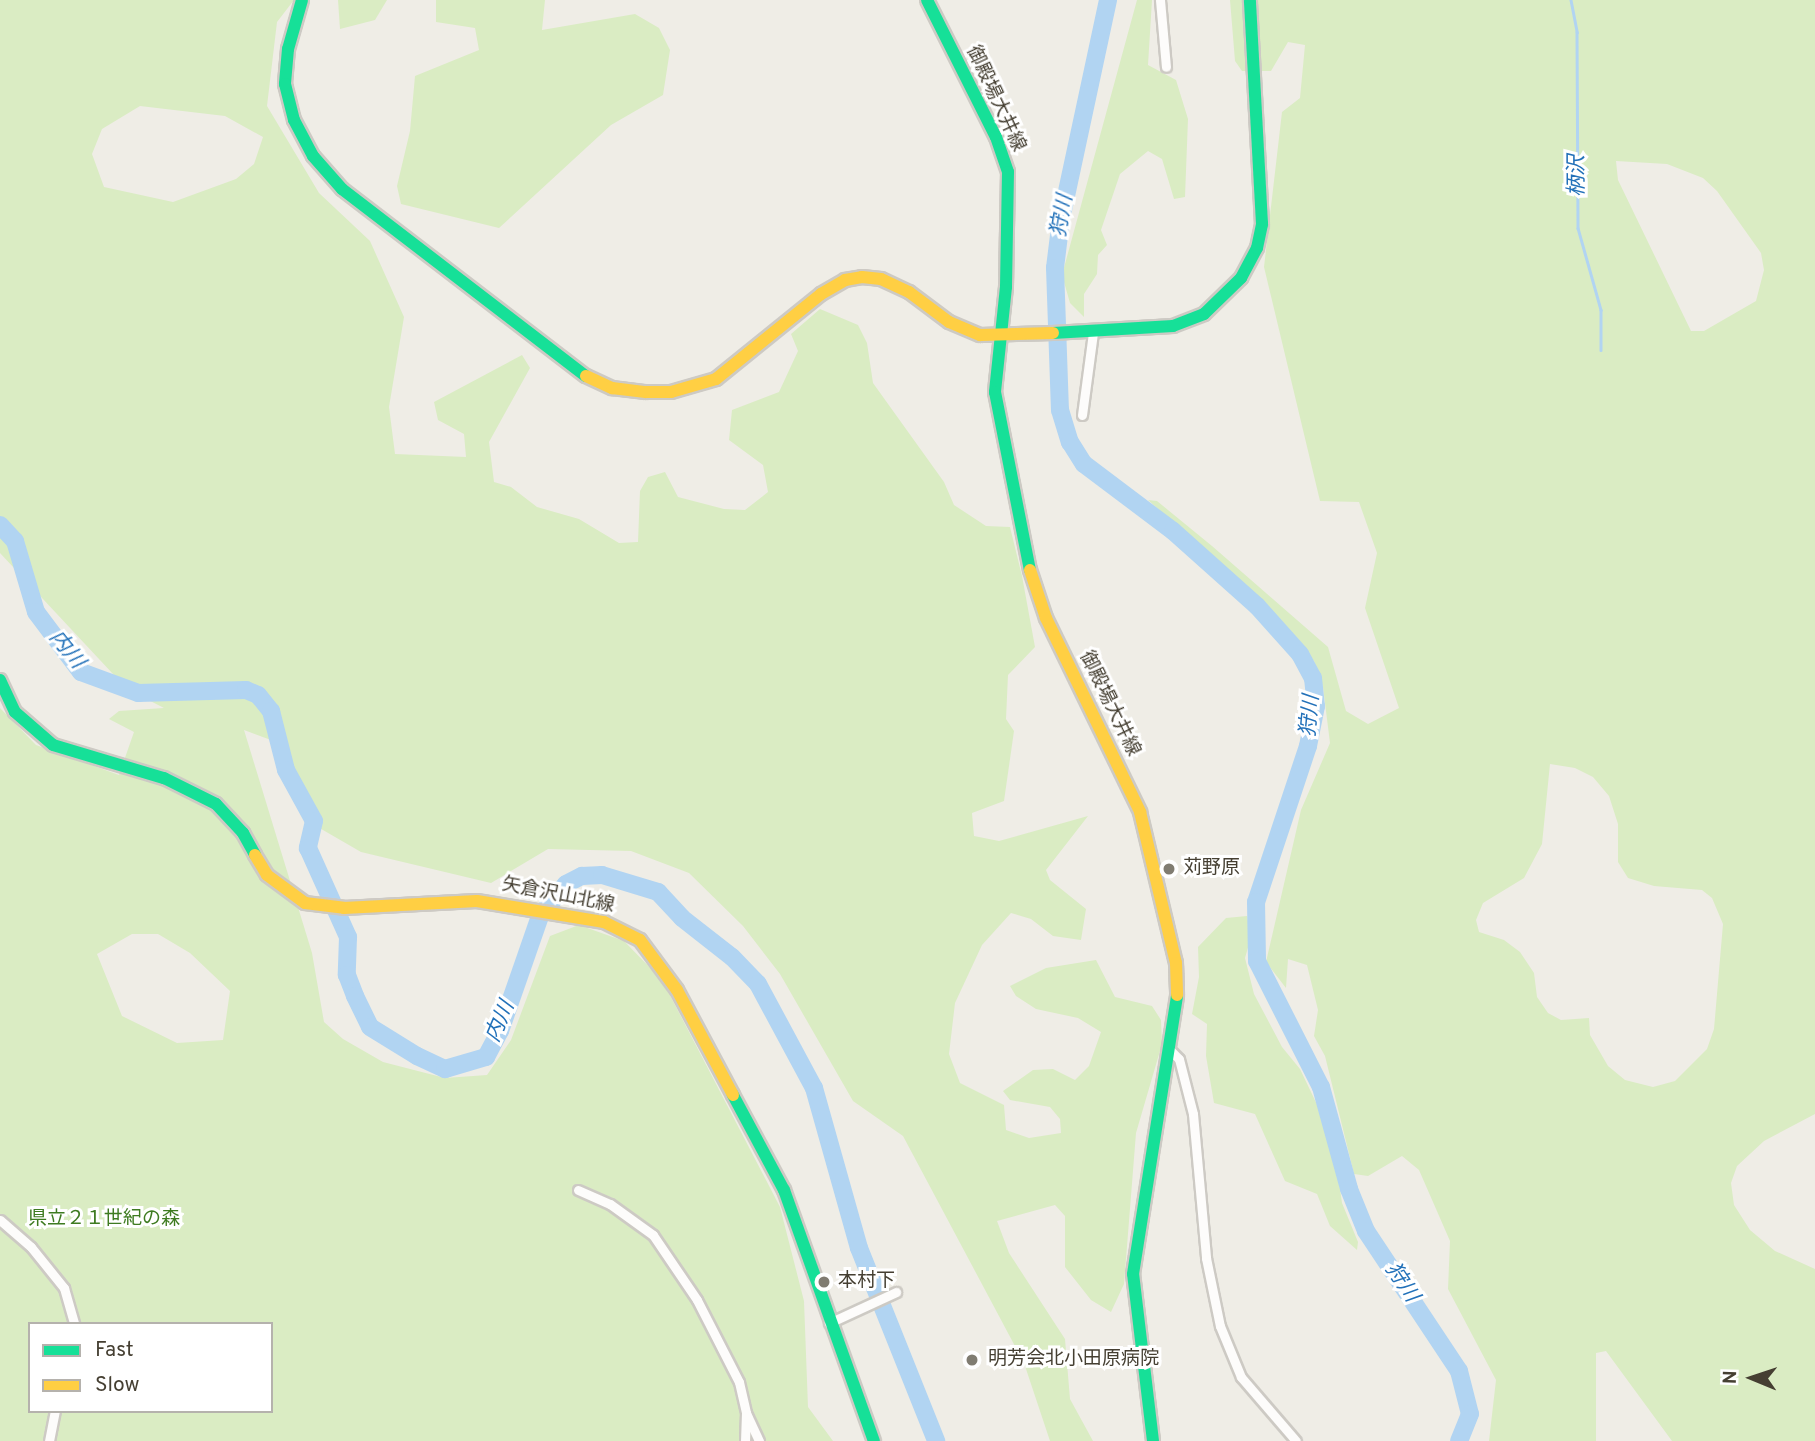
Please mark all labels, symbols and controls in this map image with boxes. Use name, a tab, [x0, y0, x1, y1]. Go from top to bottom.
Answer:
street label: 御殿場大井線	[961, 43, 1029, 155]
water label: 柄沢	[1565, 155, 1591, 197]
water label: 狩川	[1047, 193, 1079, 239]
water label: 内川	[43, 626, 89, 674]
street label: 御殿場大井線	[1074, 648, 1144, 760]
water label: 狩川	[1297, 694, 1325, 738]
place label: 苅野原	[1183, 858, 1240, 880]
marker: 苅野原	[1161, 861, 1177, 877]
street label: 矢倉沢山北線	[500, 874, 616, 918]
water label: 内川	[481, 998, 521, 1046]
park label: 県立２１世紀の森	[28, 1209, 180, 1231]
water label: 狩川	[1379, 1259, 1423, 1307]
place label: 本村下	[838, 1271, 895, 1293]
marker: 本村下	[816, 1274, 832, 1290]
legend	[28, 1322, 273, 1413]
text: Fast	[95, 1337, 134, 1364]
north arrow	[1717, 1343, 1787, 1413]
place label: 明芳会北小田原病院	[988, 1349, 1159, 1371]
marker: 明芳会北小田原病院	[962, 1350, 982, 1370]
text: N	[1719, 1370, 1743, 1385]
text: Slow	[95, 1372, 140, 1399]

